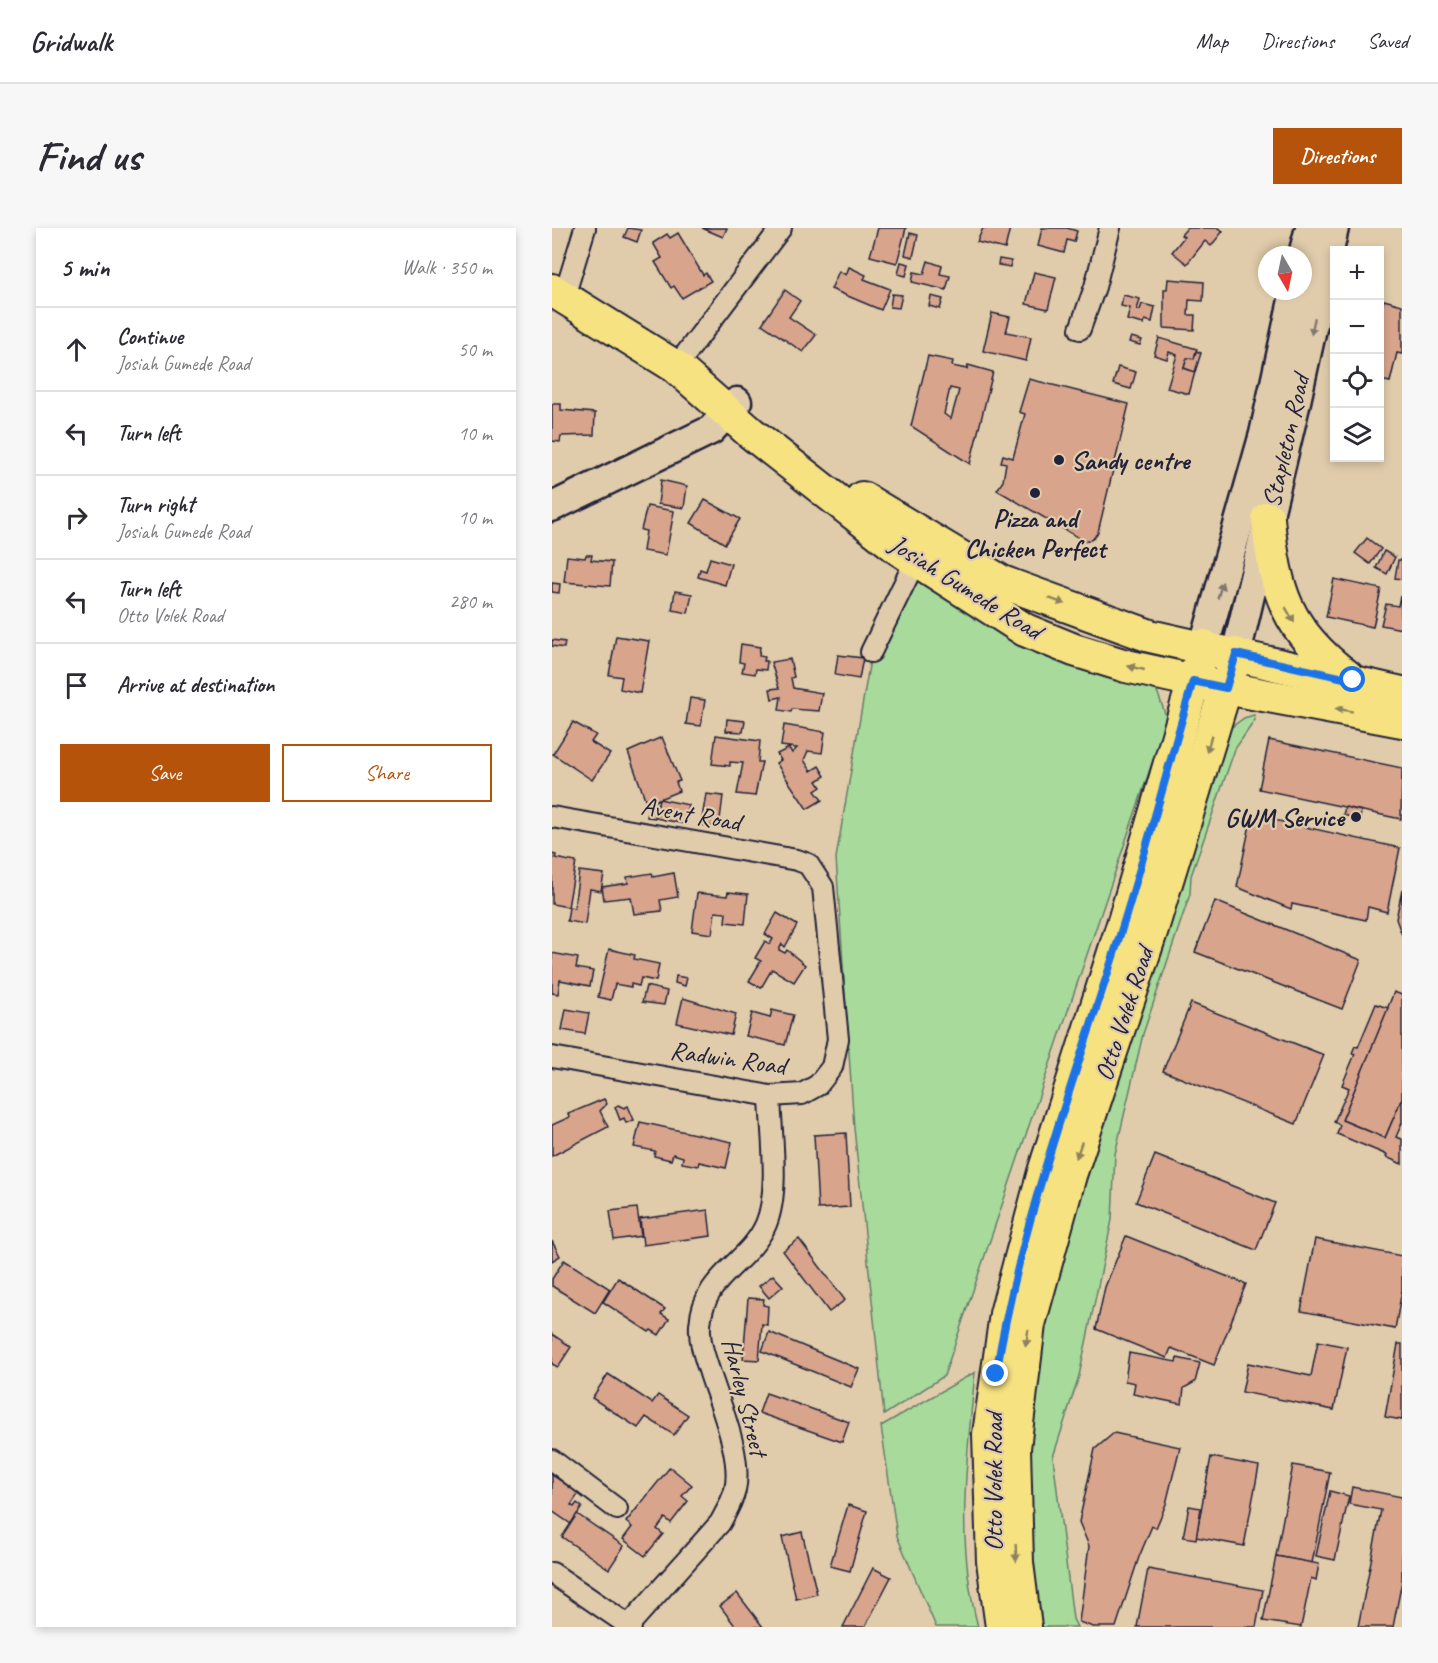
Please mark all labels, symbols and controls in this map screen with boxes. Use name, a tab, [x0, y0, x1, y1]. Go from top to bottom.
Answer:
text: Gridwalk	[30, 24, 112, 59]
text: Map	[1196, 28, 1228, 54]
text: Directions	[1261, 28, 1334, 54]
text: Saved	[1367, 28, 1408, 54]
button: Directions	[1273, 128, 1402, 184]
text: Find us	[36, 130, 141, 183]
north arrow	[1258, 246, 1312, 300]
map controls	[1330, 246, 1384, 462]
button: +	[1330, 246, 1384, 300]
text: 5 min	[60, 251, 109, 284]
text: Walk · 350 m	[402, 255, 492, 280]
button: −	[1330, 300, 1384, 354]
one-way arrow	[1307, 317, 1317, 335]
text: Continue	[117, 323, 183, 351]
icon: ahead	[60, 333, 93, 366]
text: 50 m	[458, 337, 492, 362]
text: Josiah Gumede Road	[117, 351, 250, 376]
button: locate	[1330, 354, 1384, 408]
street label: Stapleton Road	[1255, 368, 1318, 511]
button: layers	[1330, 408, 1384, 462]
icon: left	[60, 417, 93, 450]
text: Turn left	[117, 419, 181, 447]
text: 10 m	[458, 421, 492, 446]
place label: Sandy centre	[1071, 444, 1192, 477]
marker: Sandy centre	[1052, 453, 1066, 467]
marker: Pizza and Chicken Perfect	[1028, 486, 1042, 500]
text: Turn right	[117, 491, 194, 519]
icon: right	[60, 501, 93, 534]
place label: Pizza and Chicken Perfect	[965, 502, 1109, 565]
text: 10 m	[458, 505, 492, 530]
text: Josiah Gumede Road	[117, 519, 250, 544]
street label: Josiah Gumede Road	[882, 526, 1051, 649]
text: Turn left	[117, 575, 181, 603]
one-way arrow	[1216, 581, 1225, 599]
icon: left	[60, 585, 93, 618]
text: 280 m	[449, 589, 492, 614]
one-way arrow	[1048, 597, 1066, 607]
text: Otto Volek Road	[117, 603, 224, 628]
one-way arrow	[1285, 606, 1295, 623]
one-way arrow	[1126, 663, 1145, 672]
route start	[1339, 666, 1365, 692]
icon: arrive	[60, 669, 93, 702]
text: Arrive at destination	[117, 671, 274, 699]
one-way arrow	[1335, 705, 1354, 714]
one-way arrow	[1204, 735, 1213, 753]
button: Save	[60, 744, 270, 802]
button: Share	[282, 744, 492, 802]
street label: Avent Road	[639, 789, 747, 840]
place label: GWM Service	[1225, 801, 1346, 834]
marker: GWM Service	[1349, 810, 1363, 824]
street label: Otto Volek Road	[1087, 939, 1162, 1085]
street label: Radwin Road	[668, 1034, 791, 1083]
one-way arrow	[1073, 1141, 1083, 1159]
one-way arrow	[1023, 1328, 1032, 1347]
street label: Harley Street	[714, 1335, 776, 1462]
route end	[982, 1360, 1008, 1386]
street label: Otto Volek Road	[977, 1409, 1010, 1551]
one-way arrow	[1012, 1543, 1021, 1562]

